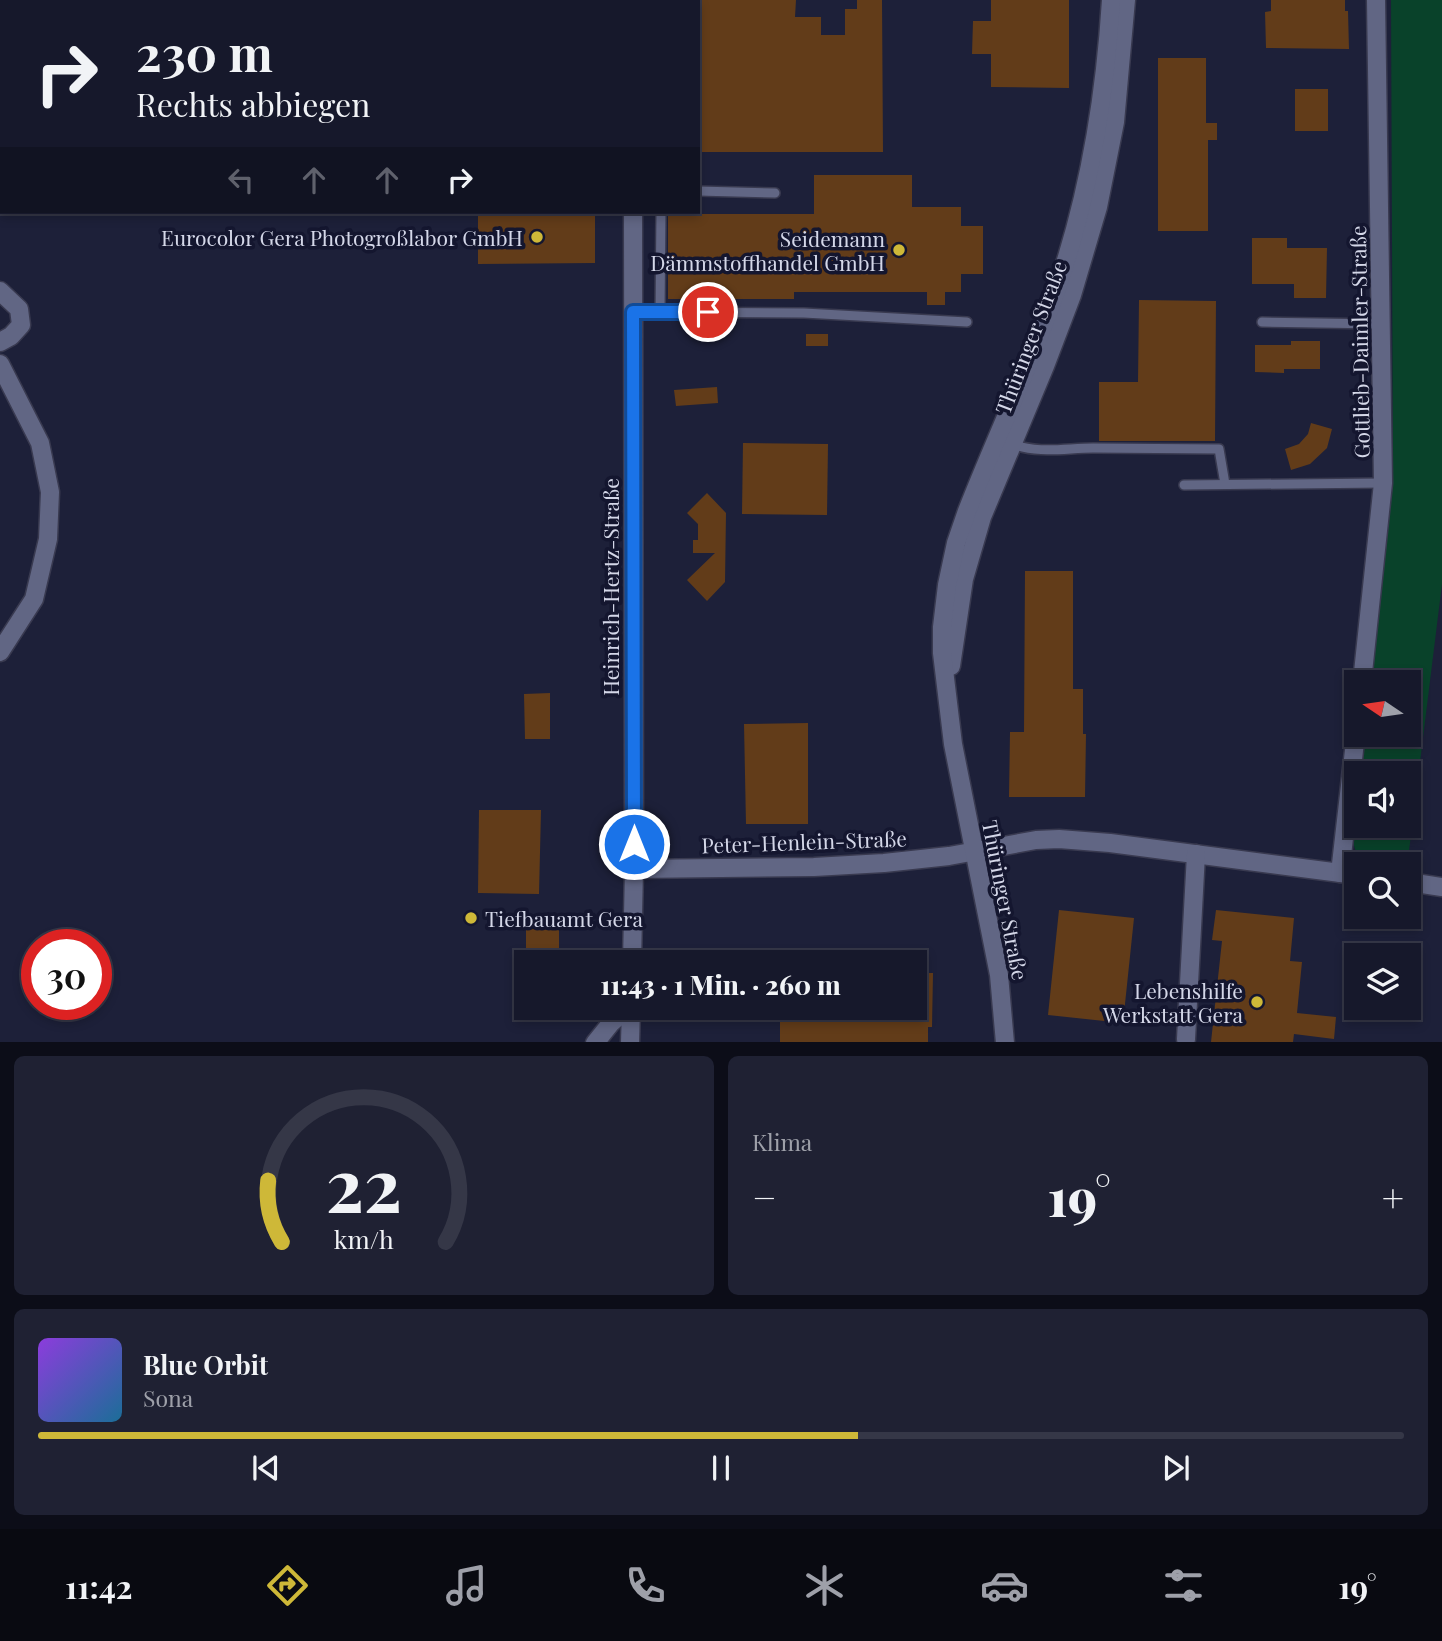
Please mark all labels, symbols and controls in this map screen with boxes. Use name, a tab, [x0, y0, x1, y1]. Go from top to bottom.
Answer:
text: 230 m	[136, 19, 273, 84]
icon: right	[21, 28, 112, 119]
text: Rechts abbiegen	[136, 82, 370, 125]
icon: left	[222, 161, 260, 199]
icon: ahead	[295, 161, 333, 199]
icon: ahead	[368, 161, 406, 199]
icon: right	[441, 161, 479, 199]
place label: Eurocolor Gera Photogroßlabor GmbH	[161, 223, 523, 251]
place label: Seidemann Dämmstoffhandel GmbH	[650, 224, 885, 276]
street label: Gottlieb-Daimler-Straße	[1343, 225, 1375, 459]
marker: Eurocolor Gera Photogroßlabor GmbH	[529, 229, 545, 245]
marker: Seidemann Dämmstoffhandel GmbH	[891, 242, 907, 258]
street label: Thüringer Straße	[988, 256, 1072, 418]
pin	[678, 282, 738, 342]
icon: arrive	[689, 293, 727, 331]
street label: Heinrich-Hertz-Straße	[596, 478, 624, 696]
north arrow	[1344, 670, 1421, 747]
map controls	[1344, 670, 1421, 1020]
button: sound	[1344, 761, 1421, 838]
position arrow	[597, 807, 671, 881]
street label: Thüringer Straße	[977, 818, 1035, 982]
street label: Peter-Henlein-Straße	[701, 823, 907, 859]
button: search	[1344, 852, 1421, 929]
place label: Tiefbauamt Gera	[485, 904, 643, 932]
marker: Tiefbauamt Gera	[463, 910, 479, 926]
speed limit sign: 30	[21, 929, 112, 1020]
button: layers	[1344, 943, 1421, 1020]
text: 11:43 · 1 Min. · 260 m	[600, 967, 841, 1002]
place label: Lebenshilfe Werkstatt Gera	[1102, 976, 1244, 1028]
marker: Lebenshilfe Werkstatt Gera	[1249, 994, 1265, 1010]
text: Klima	[752, 1126, 812, 1157]
text: 22	[326, 1133, 402, 1230]
text: 19°	[1048, 1161, 1111, 1230]
text: −	[752, 1171, 777, 1222]
text: +	[1382, 1171, 1404, 1222]
text: km/h	[334, 1221, 394, 1254]
text: Blue Orbit	[143, 1347, 268, 1382]
text: Sona	[143, 1382, 193, 1413]
icon: previous	[247, 1449, 285, 1487]
icon: pause	[702, 1449, 740, 1487]
icon: next	[1157, 1449, 1195, 1487]
icon: directions	[263, 1561, 312, 1610]
icon: music	[442, 1561, 491, 1610]
icon: phone	[621, 1561, 670, 1610]
icon: climate	[800, 1561, 849, 1610]
icon: car	[980, 1561, 1029, 1610]
icon: filters	[1159, 1561, 1208, 1610]
text: 11:42	[65, 1564, 133, 1607]
text: 19°	[1338, 1564, 1377, 1607]

